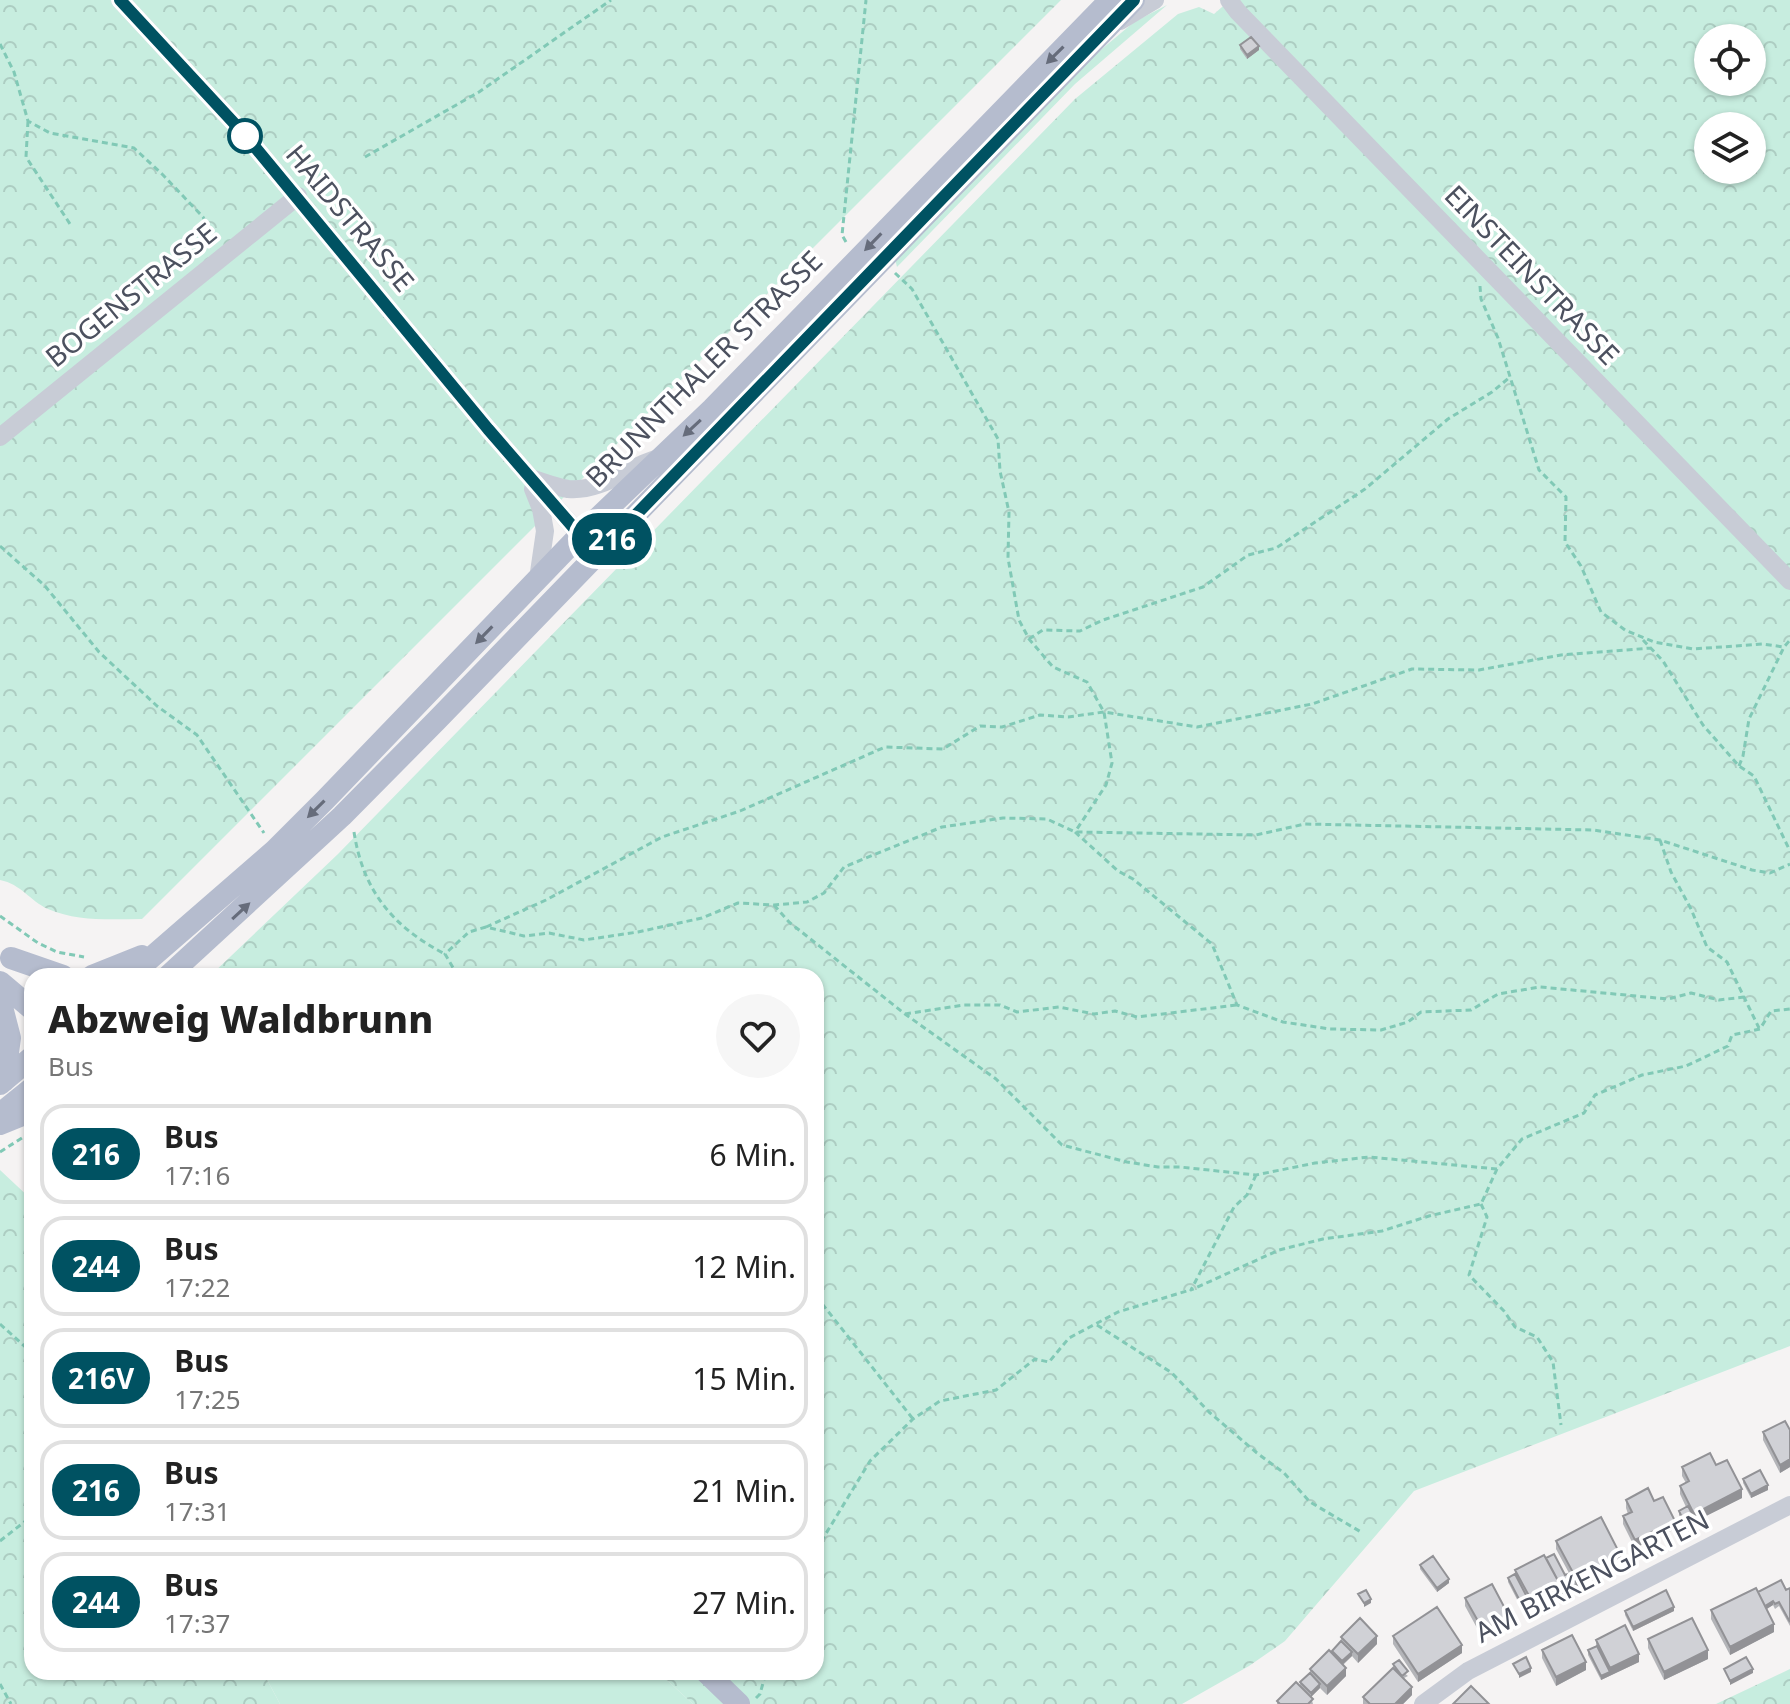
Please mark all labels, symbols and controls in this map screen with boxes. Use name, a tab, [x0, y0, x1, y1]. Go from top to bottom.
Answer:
map controls	[1694, 24, 1766, 184]
button: locate	[1694, 24, 1766, 96]
one-way arrow	[1046, 45, 1064, 64]
button: layers	[1694, 112, 1766, 184]
unlabelled marker	[228, 119, 262, 153]
street label: HAIDSTRASSE	[278, 136, 424, 299]
street label: EINSTEINSTRASSE	[1437, 176, 1628, 372]
street label: BOGENSTRASSE	[37, 213, 224, 375]
one-way arrow	[865, 232, 883, 251]
street label: BRUNNTHALER STRASSE	[577, 242, 830, 495]
one-way arrow	[682, 418, 701, 436]
line badge: 216	[566, 513, 658, 565]
text: 216	[588, 520, 636, 558]
one-way arrow	[475, 625, 494, 644]
one-way arrow	[307, 799, 326, 817]
one-way arrow	[231, 902, 250, 920]
text: Abzweig Waldbrunn	[48, 992, 433, 1044]
button: heart	[716, 994, 800, 1078]
text: Bus	[48, 1048, 93, 1084]
text: Bus	[164, 1116, 219, 1157]
text: 6 Min.	[710, 1134, 796, 1175]
text: 216	[72, 1135, 120, 1173]
text: 17:16	[164, 1157, 230, 1193]
text: Bus	[164, 1228, 219, 1269]
text: 12 Min.	[692, 1246, 796, 1287]
text: 244	[72, 1247, 120, 1285]
text: 17:22	[164, 1269, 230, 1305]
text: Bus	[174, 1340, 229, 1381]
text: 15 Min.	[692, 1358, 796, 1399]
text: 216V	[68, 1359, 134, 1397]
text: 17:25	[174, 1381, 241, 1417]
text: Bus	[164, 1452, 219, 1493]
text: 21 Min.	[692, 1470, 796, 1511]
text: 216	[72, 1471, 120, 1509]
text: 17:31	[164, 1493, 230, 1529]
street label: AM BIRKENGARTEN	[1468, 1500, 1715, 1651]
text: Bus	[164, 1564, 219, 1605]
text: 27 Min.	[692, 1582, 796, 1623]
text: 244	[72, 1583, 120, 1621]
text: 17:37	[164, 1605, 230, 1641]

